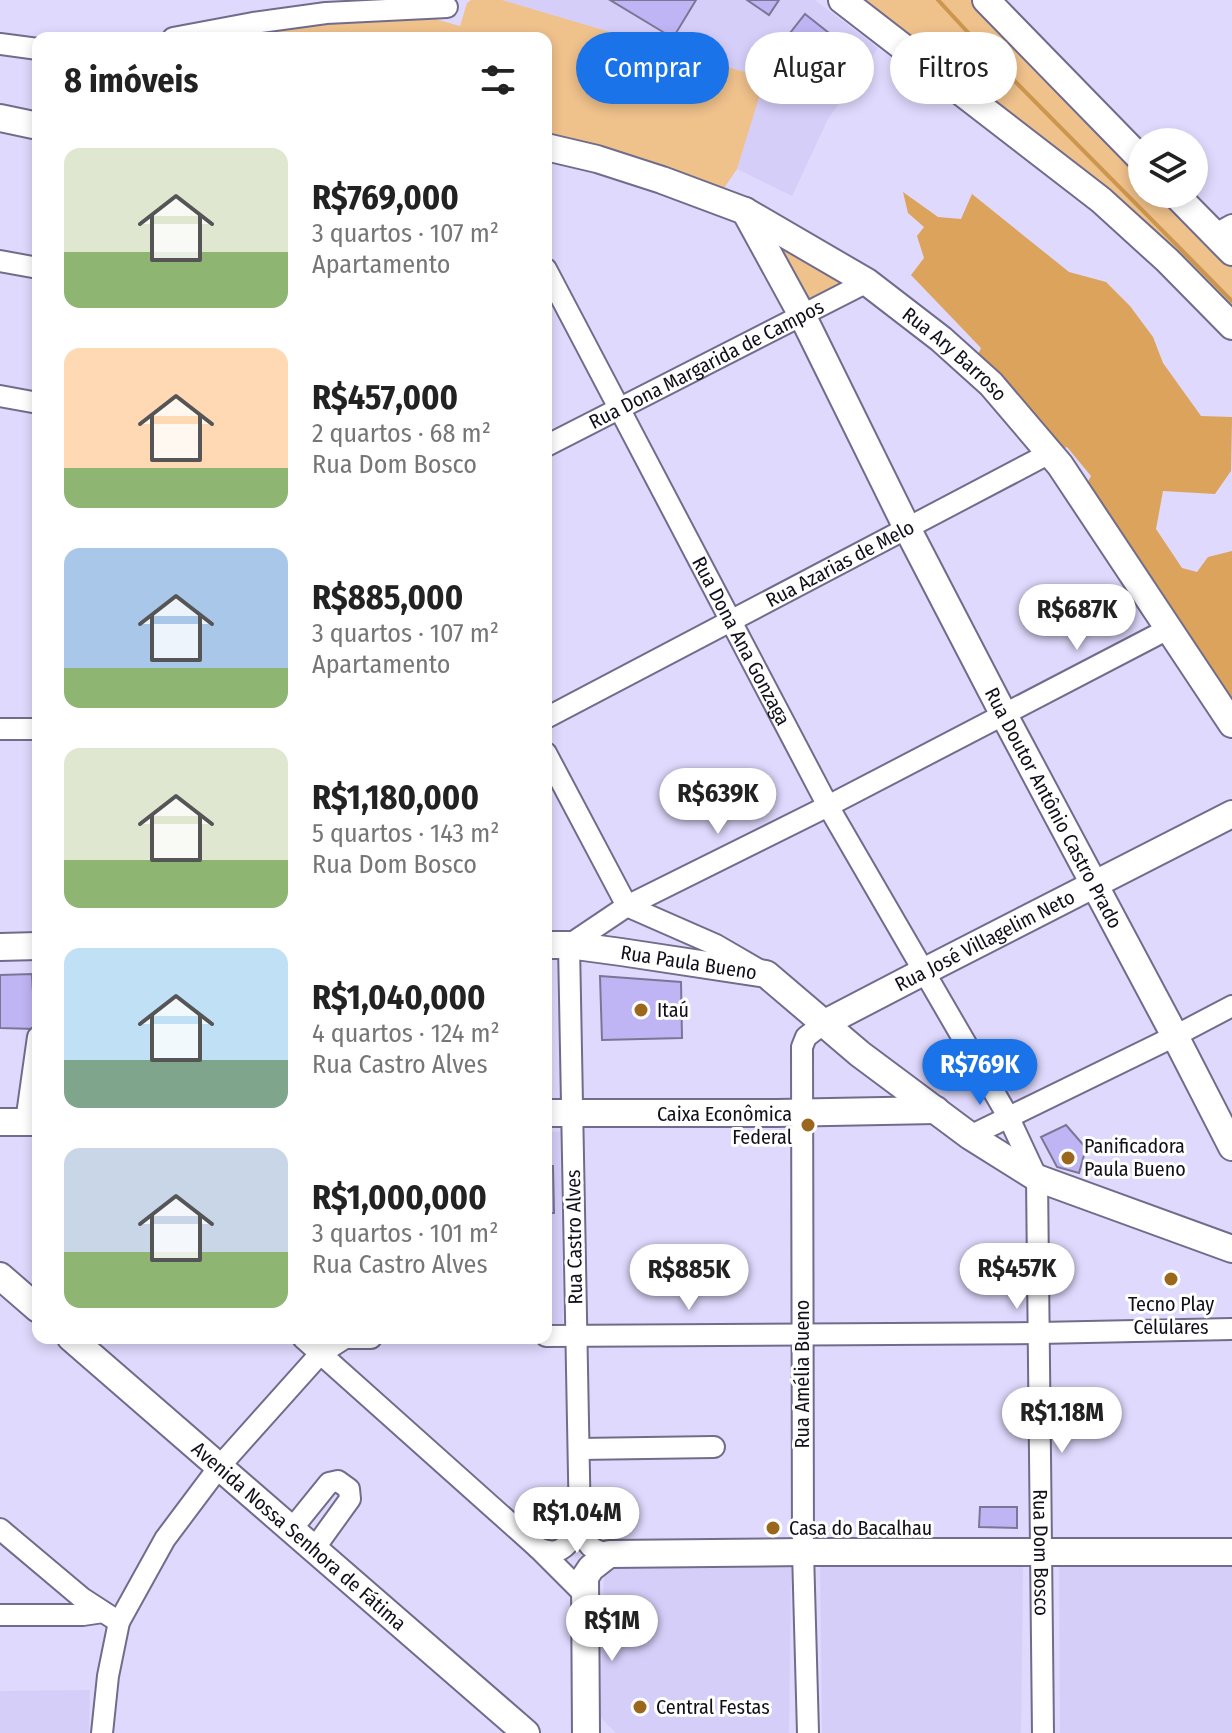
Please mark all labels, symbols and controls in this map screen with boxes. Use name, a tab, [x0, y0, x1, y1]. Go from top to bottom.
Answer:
chip: Comprar	[576, 32, 729, 104]
chip: Alugar	[745, 32, 874, 104]
chip: Filtros	[890, 32, 1017, 104]
icon: filters	[476, 58, 520, 102]
text: 8 imóveis	[64, 60, 198, 101]
map controls	[1128, 128, 1208, 208]
button: layers	[1128, 128, 1208, 208]
text: R$769,000	[312, 177, 459, 218]
icon: home	[128, 180, 224, 276]
text: 3 quartos · 107 m²	[312, 218, 499, 249]
text: Apartamento	[312, 249, 450, 280]
street label: Rua Dona Margarida de Campos	[585, 294, 828, 434]
street label: Rua Ary Barroso	[898, 302, 1012, 406]
text: R$457,000	[312, 377, 458, 418]
icon: home	[128, 380, 224, 476]
text: 2 quartos · 68 m²	[312, 418, 491, 449]
text: Rua Dom Bosco	[312, 449, 477, 480]
street label: Rua Azarias de Melo	[762, 515, 918, 612]
street label: Rua Dona Ana Gonzaga	[687, 552, 795, 729]
text: R$885,000	[312, 577, 463, 618]
icon: home	[128, 580, 224, 676]
pin: R$687K	[1012, 584, 1142, 652]
text: R$687K	[1037, 594, 1117, 625]
text: 3 quartos · 107 m²	[312, 618, 499, 649]
text: Apartamento	[312, 649, 450, 680]
street label: Rua Doutor Antônio Castro Prado	[980, 683, 1127, 933]
pin: R$639K	[653, 768, 783, 836]
text: R$1,180,000	[312, 777, 479, 818]
text: R$639K	[677, 778, 759, 809]
icon: home	[128, 780, 224, 876]
text: 5 quartos · 143 m²	[312, 818, 500, 849]
text: Rua Dom Bosco	[312, 849, 477, 880]
street label: Rua José Villagelim Neto	[891, 885, 1079, 996]
street label: Rua Paula Bueno	[619, 940, 759, 984]
text: R$1,040,000	[312, 977, 486, 1018]
icon: home	[128, 980, 224, 1076]
place label: Itaú	[657, 998, 689, 1022]
marker: Itaú	[632, 1001, 650, 1019]
text: 4 quartos · 124 m²	[312, 1018, 500, 1049]
pin: R$769K	[915, 1039, 1045, 1107]
text: Rua Castro Alves	[312, 1049, 488, 1080]
text: R$769K	[940, 1049, 1020, 1080]
place label: Caixa Econômica Federal	[657, 1102, 792, 1149]
marker: Caixa Econômica Federal	[799, 1116, 817, 1134]
place label: Panificadora Paula Bueno	[1084, 1134, 1186, 1181]
marker: Panificadora Paula Bueno	[1059, 1149, 1077, 1167]
street label: Rua Castro Alves	[561, 1169, 587, 1305]
text: R$1,000,000	[312, 1177, 487, 1218]
icon: home	[128, 1180, 224, 1276]
text: 3 quartos · 101 m²	[312, 1218, 498, 1249]
pin: R$457K	[952, 1243, 1082, 1311]
pin: R$885K	[624, 1244, 754, 1312]
text: Rua Castro Alves	[312, 1249, 488, 1280]
text: R$457K	[978, 1253, 1056, 1284]
text: R$885K	[648, 1254, 730, 1285]
marker: Tecno Play Celulares	[1162, 1270, 1180, 1288]
place label: Tecno Play Celulares	[1128, 1292, 1214, 1339]
street label: Rua Amélia Bueno	[790, 1300, 814, 1448]
pin: R$1.18M	[988, 1387, 1136, 1455]
text: R$1.18M	[1020, 1397, 1104, 1428]
street label: Avenida Nossa Senhora de Fátima	[187, 1436, 411, 1635]
pin: R$1.04M	[503, 1487, 651, 1555]
street label: Rua Dom Bosco	[1028, 1489, 1054, 1616]
text: R$1.04M	[532, 1497, 622, 1528]
place label: Casa do Bacalhau	[789, 1516, 932, 1540]
marker: Casa do Bacalhau	[764, 1519, 782, 1537]
pin: R$1M	[565, 1595, 659, 1663]
text: R$1M	[584, 1605, 640, 1636]
place label: Central Festas	[656, 1695, 770, 1719]
marker: Central Festas	[631, 1698, 649, 1716]

